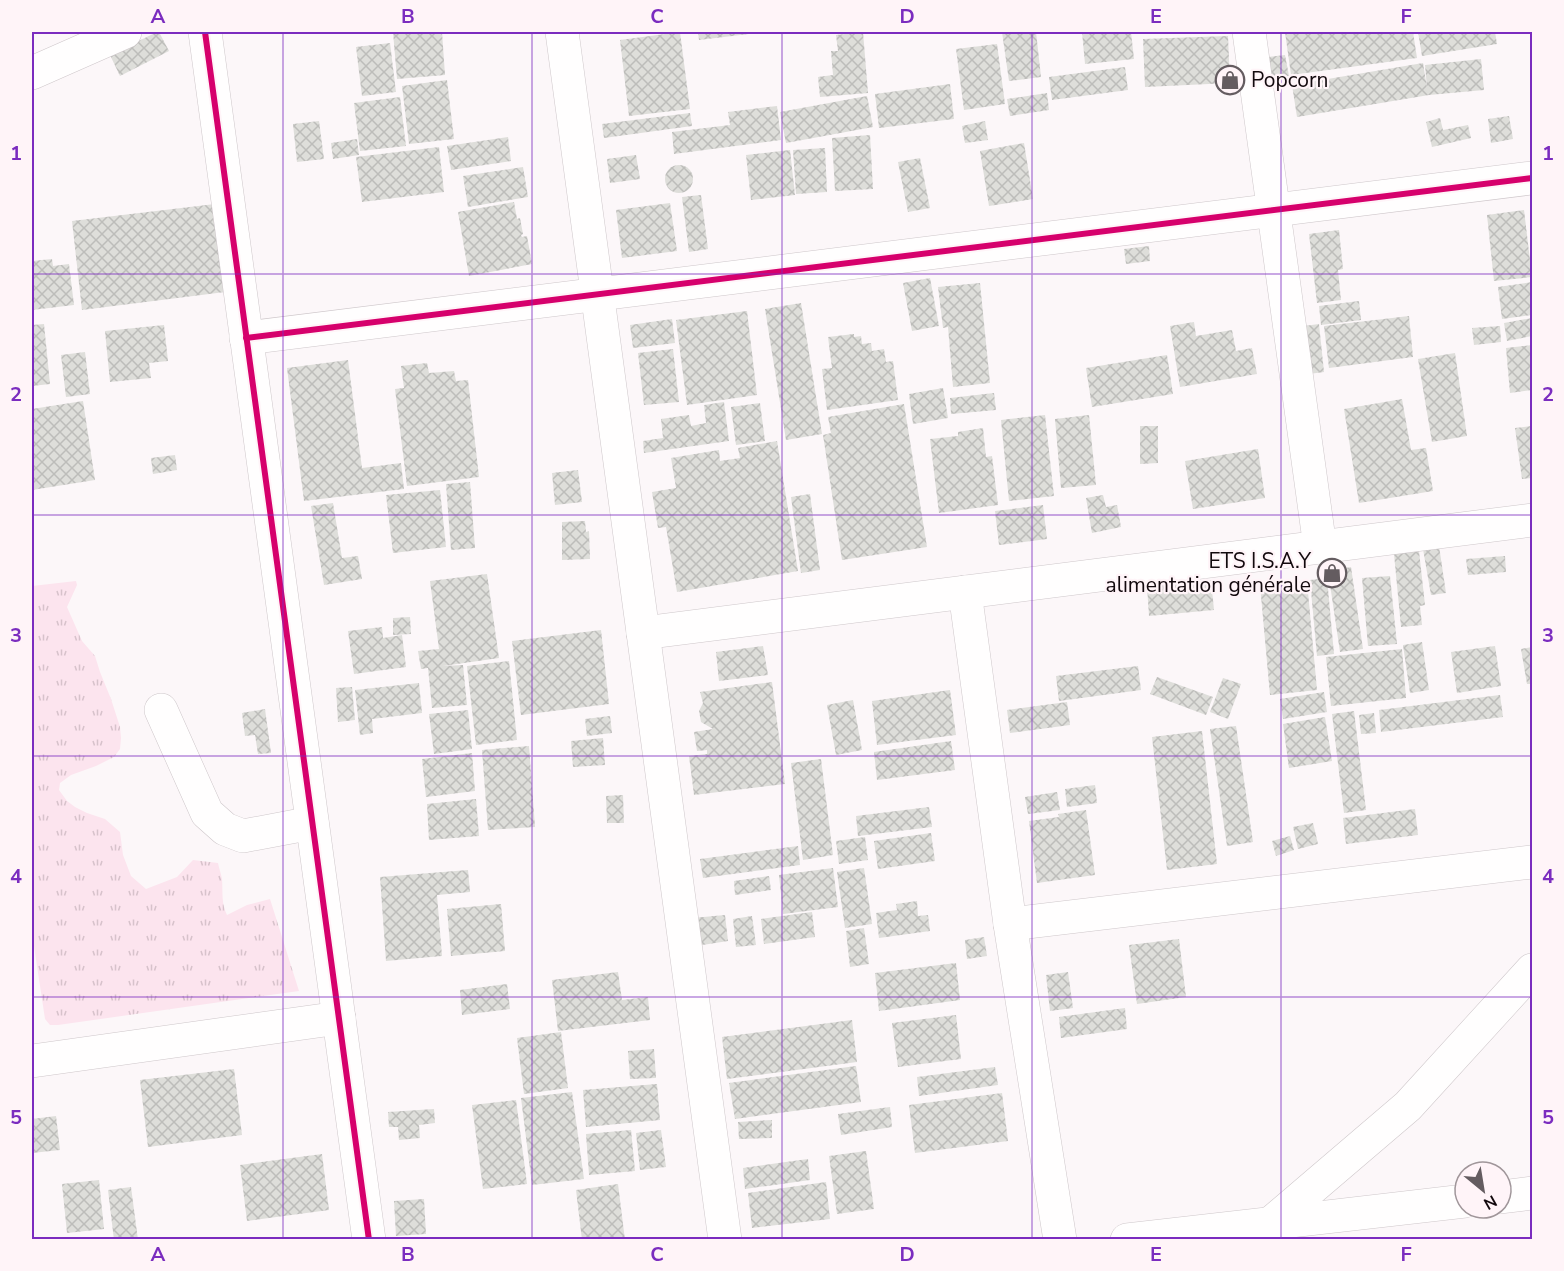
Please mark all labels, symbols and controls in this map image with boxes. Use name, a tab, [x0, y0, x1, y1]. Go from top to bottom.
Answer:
text: A	[151, 3, 166, 30]
text: B	[401, 3, 415, 30]
text: C	[650, 3, 664, 30]
text: D	[899, 3, 915, 30]
text: E	[1150, 3, 1162, 30]
text: F	[1400, 3, 1412, 30]
shop icon: Popcorn	[1214, 64, 1246, 96]
place label: Popcorn	[1251, 66, 1328, 94]
text: 1	[10, 140, 22, 167]
text: 1	[1542, 140, 1554, 167]
text: 2	[10, 381, 22, 408]
text: 2	[1542, 381, 1554, 408]
place label: ETS I.S.A.Y alimentation générale	[1106, 547, 1311, 599]
shop icon: ETS I.S.A.Y alimentation générale	[1316, 557, 1348, 589]
text: 3	[10, 622, 22, 649]
text: 3	[1542, 622, 1554, 649]
text: 4	[10, 863, 22, 890]
text: 4	[1542, 863, 1554, 890]
text: 5	[10, 1104, 22, 1131]
text: 5	[1542, 1104, 1554, 1131]
north arrow	[1453, 1160, 1513, 1220]
text: N	[1479, 1190, 1501, 1215]
text: A	[151, 1241, 166, 1268]
text: B	[401, 1241, 415, 1268]
text: C	[650, 1241, 664, 1268]
text: D	[899, 1241, 915, 1268]
text: E	[1150, 1241, 1162, 1268]
text: F	[1400, 1241, 1412, 1268]

